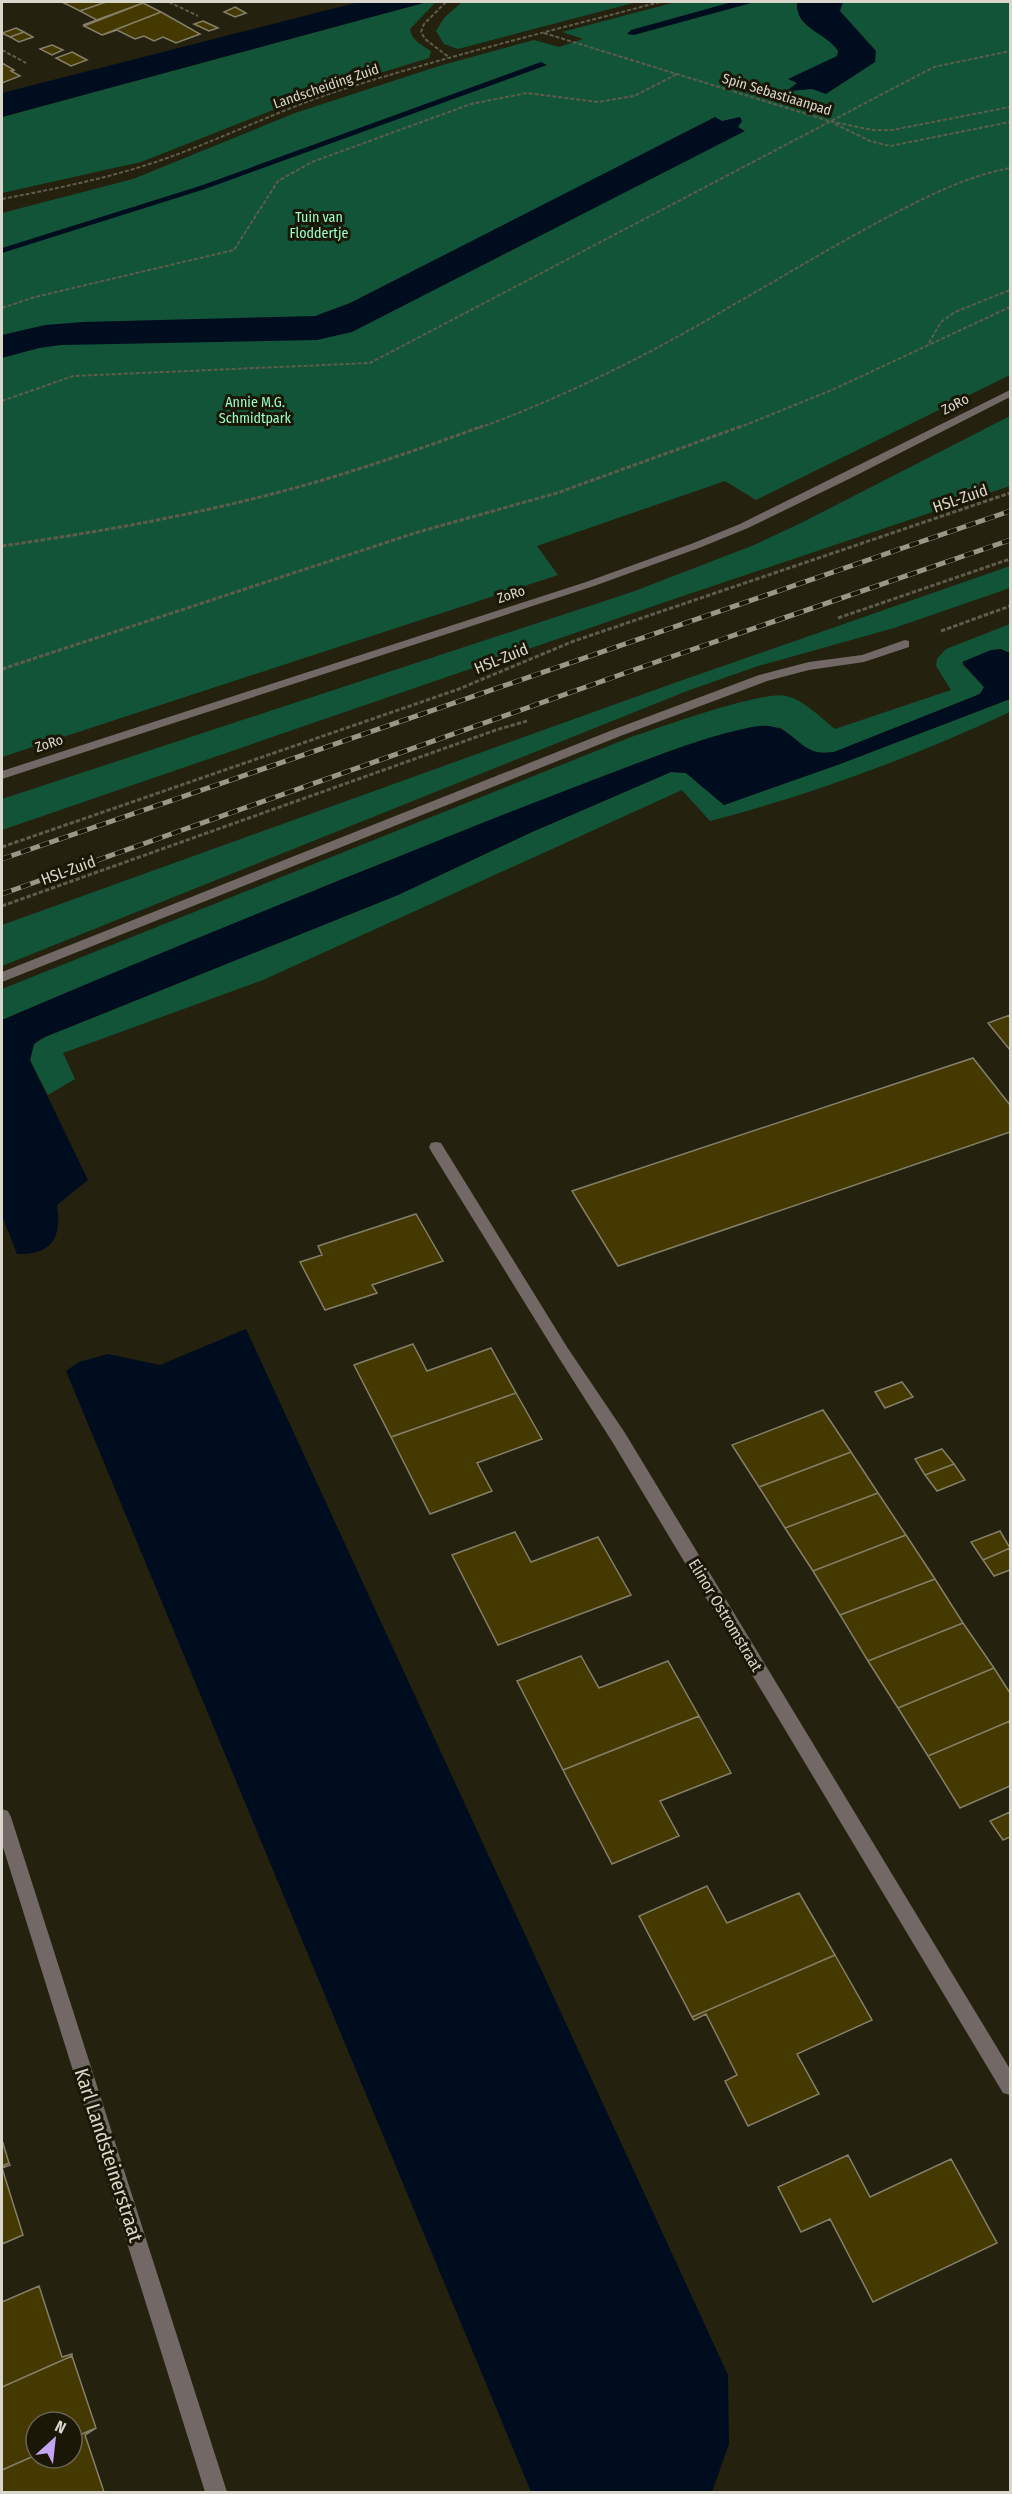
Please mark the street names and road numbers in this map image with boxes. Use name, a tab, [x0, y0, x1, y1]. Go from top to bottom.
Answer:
street label: Landscheiding Zuid	[271, 60, 381, 113]
street label: Spin Sebastiaanpad	[720, 70, 834, 119]
street label: ZoRo	[939, 390, 972, 418]
street label: HSL-Zuid	[930, 480, 990, 517]
street label: ZoRo	[495, 582, 527, 607]
street label: HSL-Zuid	[471, 639, 531, 678]
street label: ZoRo	[33, 731, 65, 756]
street label: HSL-Zuid	[38, 852, 98, 889]
street label: Elinor Ostromstraat	[685, 1556, 767, 1676]
street label: Karl Landsteinerstraat	[70, 2065, 149, 2245]

